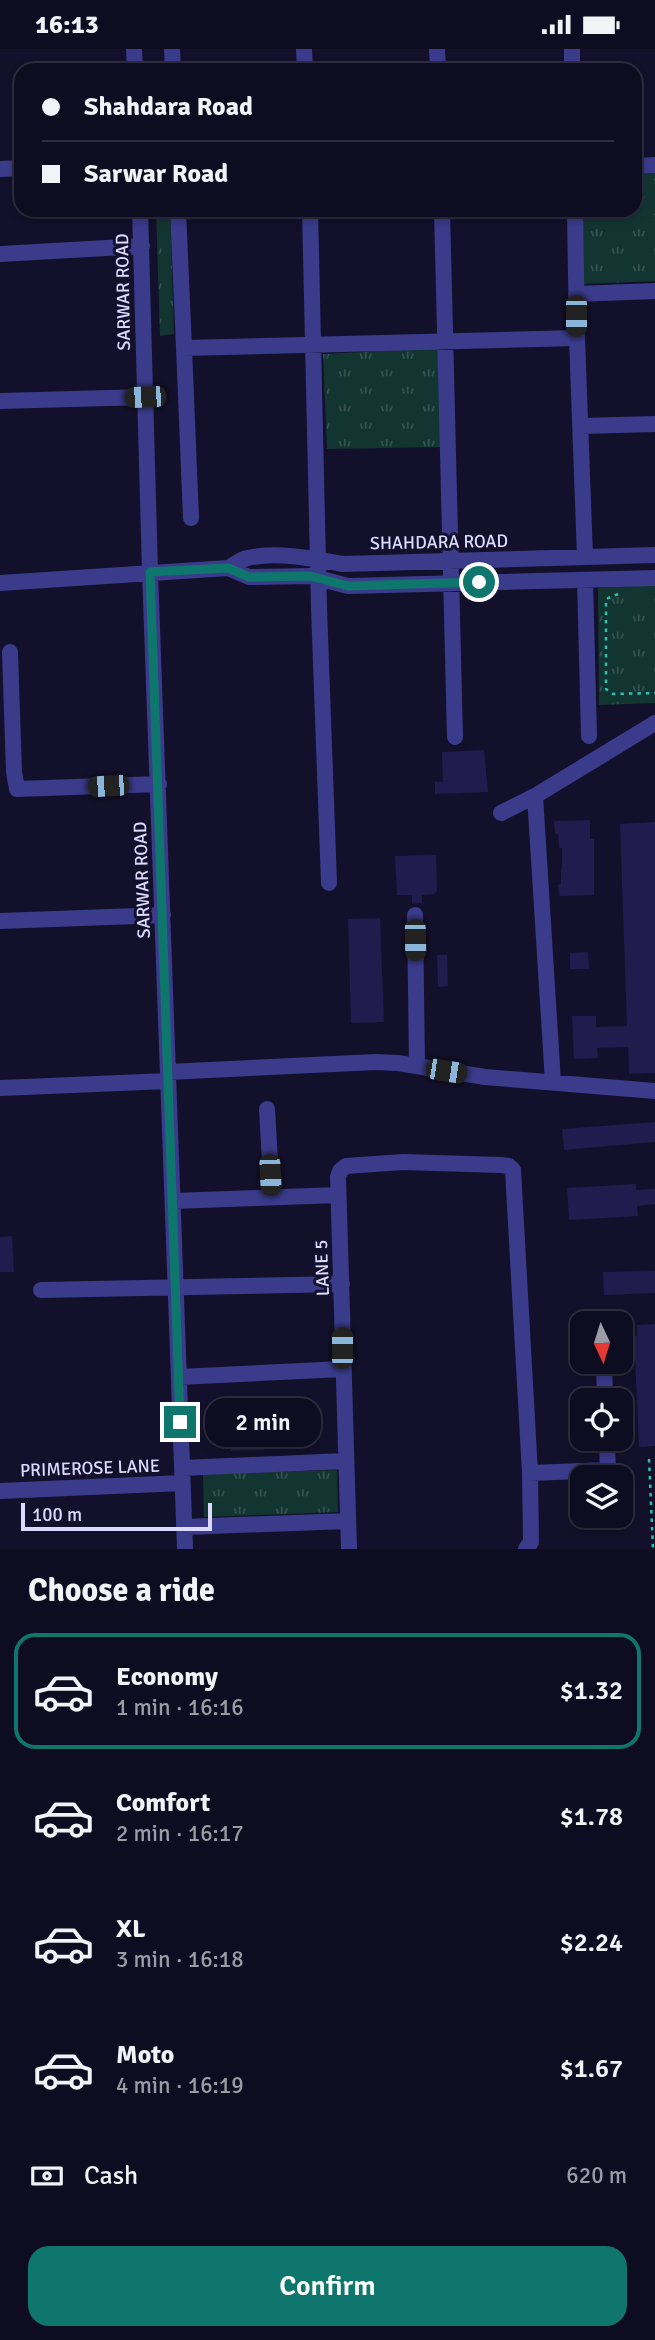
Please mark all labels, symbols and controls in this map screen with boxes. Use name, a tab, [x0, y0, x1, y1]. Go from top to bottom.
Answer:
text: 16:13	[35, 9, 99, 41]
text: Shahdara Road	[84, 91, 253, 123]
text: Sarwar Road	[84, 158, 228, 190]
street label: SARWAR ROAD	[111, 233, 135, 351]
car	[566, 295, 587, 337]
car	[124, 386, 167, 408]
street label: SHAHDARA ROAD	[370, 530, 508, 554]
route start	[463, 566, 495, 598]
car	[87, 774, 130, 798]
street label: SARWAR ROAD	[129, 821, 155, 939]
car	[405, 919, 426, 961]
car	[424, 1057, 469, 1085]
car	[259, 1153, 282, 1197]
street label: LANE 5	[310, 1239, 334, 1297]
north arrow	[570, 1311, 634, 1374]
map controls	[570, 1311, 633, 1528]
car	[332, 1327, 353, 1369]
button: locate	[570, 1388, 633, 1451]
callout: 2 min	[204, 1397, 320, 1447]
route end	[164, 1406, 196, 1438]
text: 2 min	[235, 1408, 291, 1437]
street label: PRIMEROSE LANE	[20, 1455, 160, 1481]
button: layers	[570, 1465, 633, 1528]
scale bar	[21, 1500, 212, 1532]
text: 100 m	[32, 1503, 82, 1527]
text: Choose a ride	[28, 1571, 215, 1610]
icon: car	[32, 1660, 95, 1723]
text: Economy	[116, 1661, 218, 1693]
text: $1.32	[560, 1675, 623, 1707]
text: 1 min · 16:16	[116, 1693, 244, 1722]
icon: car	[32, 1786, 95, 1849]
text: Comfort	[116, 1787, 210, 1819]
text: $1.78	[560, 1801, 623, 1833]
text: 2 min · 16:17	[116, 1819, 244, 1848]
icon: car	[32, 1912, 95, 1975]
text: XL	[116, 1913, 146, 1945]
text: $2.24	[560, 1927, 623, 1959]
text: 3 min · 16:18	[116, 1945, 244, 1974]
icon: car	[32, 2038, 95, 2101]
text: Moto	[116, 2039, 174, 2071]
text: $1.67	[560, 2053, 623, 2085]
text: 4 min · 16:19	[116, 2071, 244, 2100]
icon: cash	[28, 2157, 66, 2195]
text: Cash	[84, 2160, 138, 2192]
text: 620 m	[566, 2161, 627, 2190]
button: Confirm	[28, 2246, 627, 2326]

